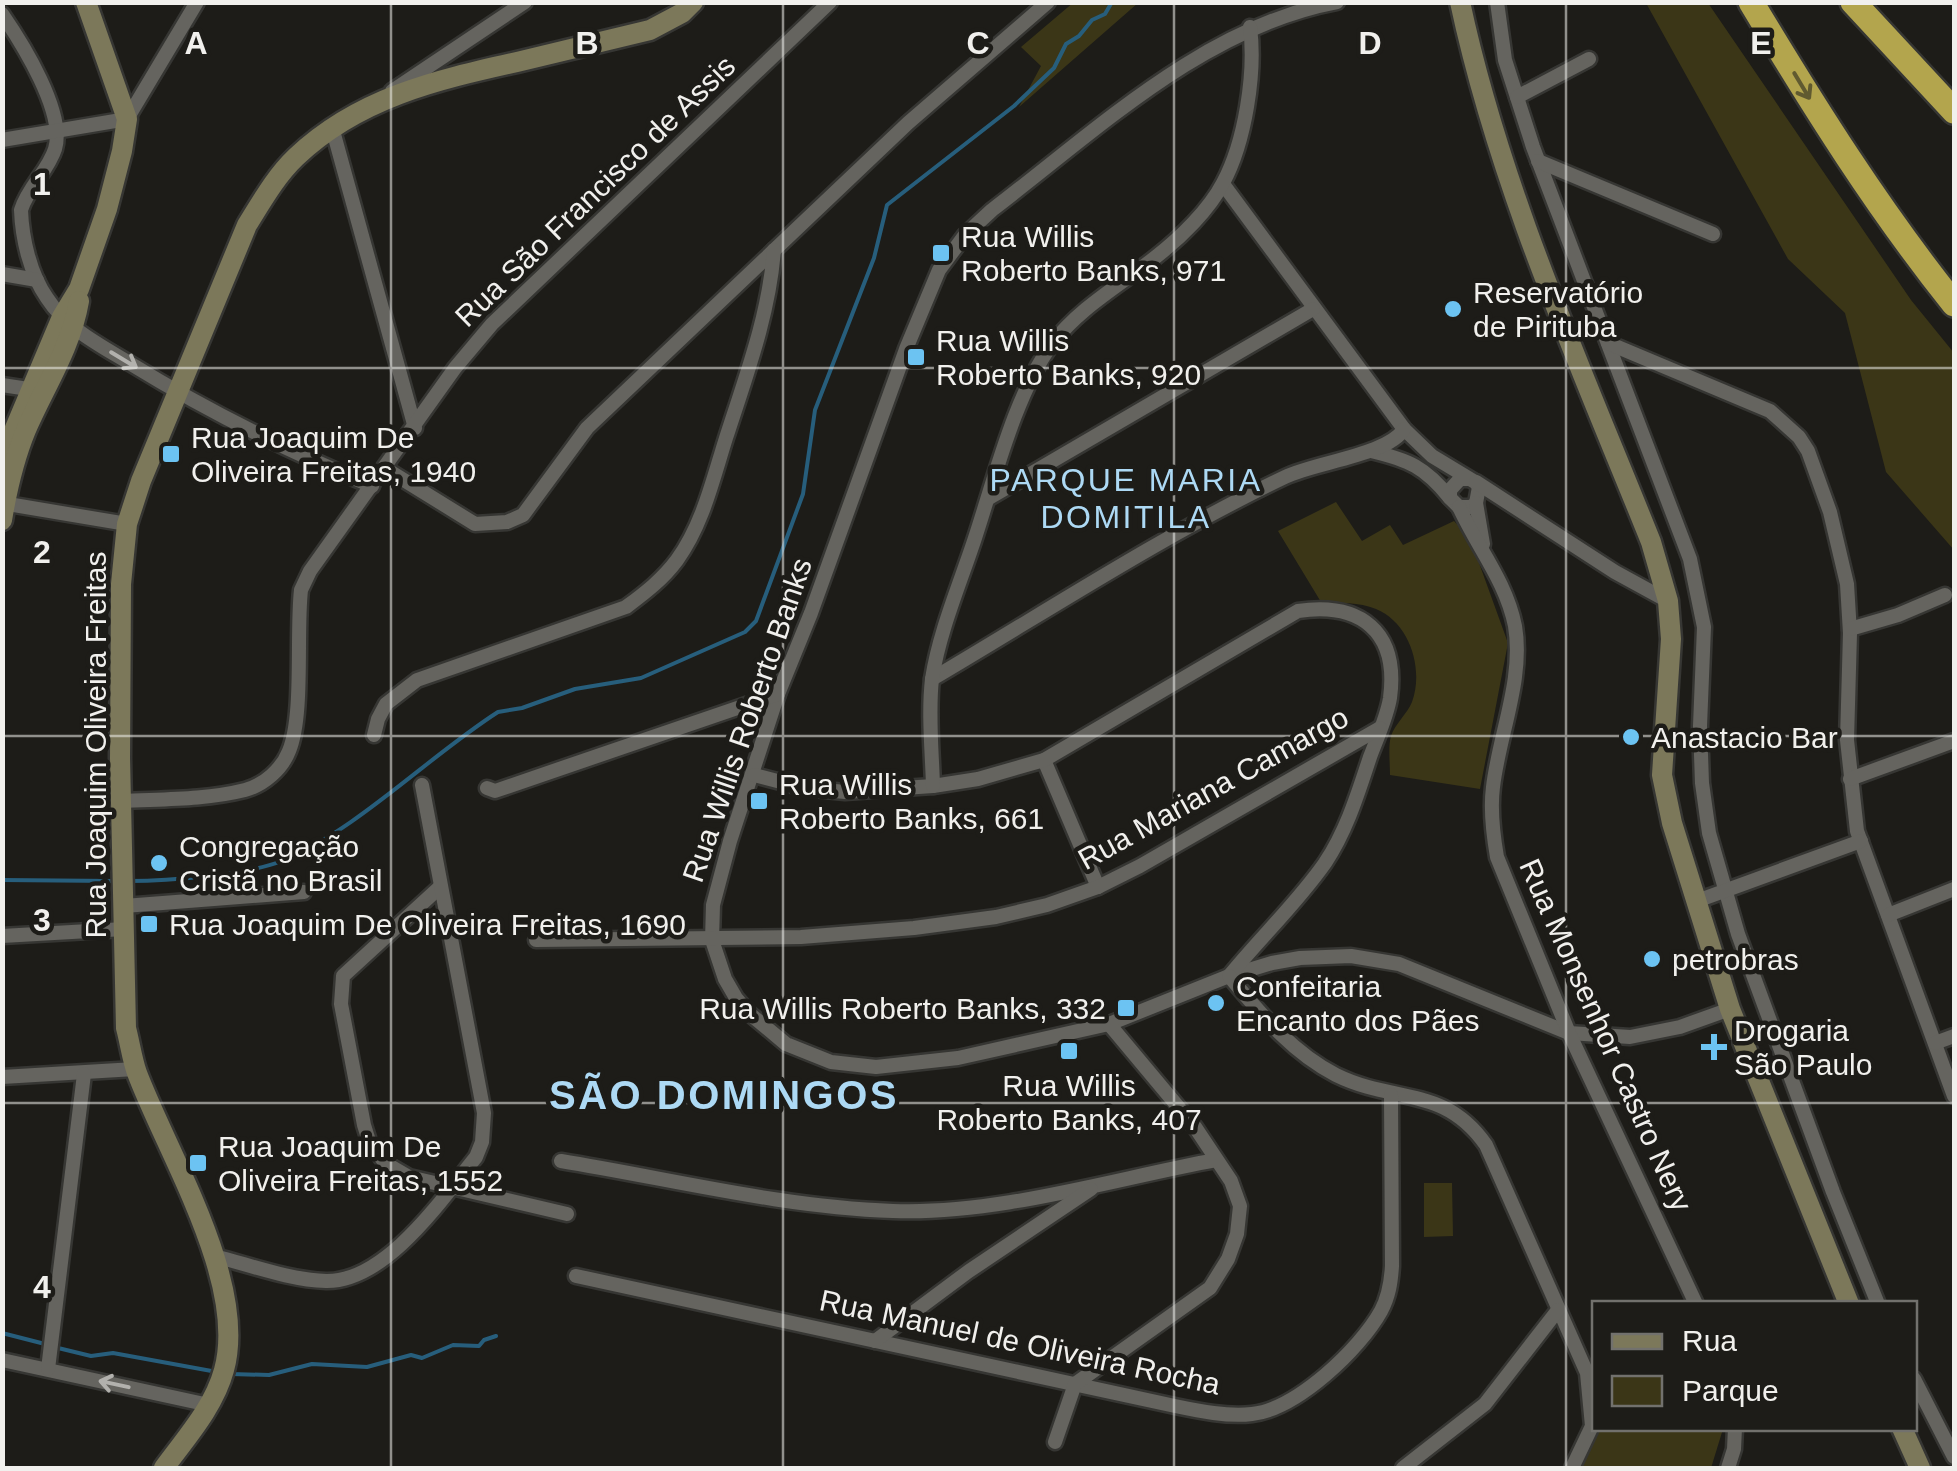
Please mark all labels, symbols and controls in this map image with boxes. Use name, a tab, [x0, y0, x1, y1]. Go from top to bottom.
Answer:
text: A	[184, 25, 208, 61]
text: B	[575, 25, 599, 61]
text: C	[966, 25, 990, 61]
text: D	[1358, 25, 1382, 61]
text: E	[1750, 25, 1772, 61]
street label: Rua São Francisco de Assis	[449, 49, 741, 333]
one-way arrow	[1792, 71, 1812, 100]
text: 1	[33, 166, 51, 202]
place label: Rua Willis Roberto Banks, 971	[961, 220, 1226, 287]
marker: Rua Willis Roberto Banks, 971	[930, 242, 952, 264]
place label: Reservatório de Pirituba	[1473, 276, 1643, 343]
marker: Reservatório de Pirituba	[1442, 298, 1464, 320]
place label: Rua Willis Roberto Banks, 920	[936, 324, 1201, 391]
marker: Rua Willis Roberto Banks, 920	[905, 346, 927, 368]
one-way arrow	[109, 350, 138, 370]
place label: Rua Joaquim De Oliveira Freitas, 1940	[191, 421, 476, 488]
marker: Rua Joaquim De Oliveira Freitas, 1940	[160, 443, 182, 465]
district label: PARQUE MARIA DOMITILA	[990, 462, 1263, 535]
text: 2	[33, 534, 51, 570]
street label: Rua Joaquim Oliveira Freitas	[79, 552, 112, 938]
street label: Rua Willis Roberto Banks	[676, 554, 818, 886]
street label: Rua Mariana Camargo	[1072, 700, 1354, 876]
place label: Anastacio Bar	[1651, 721, 1838, 754]
marker: Anastacio Bar	[1620, 726, 1642, 748]
place label: Rua Willis Roberto Banks, 661	[779, 768, 1044, 835]
marker: Rua Willis Roberto Banks, 661	[748, 790, 770, 812]
place label: Congregação Cristã no Brasil	[179, 830, 382, 897]
marker: Congregação Cristã no Brasil	[148, 852, 170, 874]
street label: Rua Monsenhor Castro Nery	[1513, 854, 1699, 1216]
text: 3	[33, 902, 51, 938]
place label: Rua Joaquim De Oliveira Freitas, 1690	[169, 908, 686, 941]
marker: Rua Joaquim De Oliveira Freitas, 1690	[138, 913, 160, 935]
place label: petrobras	[1672, 943, 1799, 976]
marker: petrobras	[1641, 948, 1663, 970]
place label: Confeitaria Encanto dos Pães	[1236, 970, 1480, 1037]
place label: Rua Willis Roberto Banks, 332	[699, 992, 1106, 1025]
marker: Confeitaria Encanto dos Pães	[1205, 992, 1227, 1014]
marker: Rua Willis Roberto Banks, 332	[1115, 997, 1137, 1019]
place label: Drogaria São Paulo	[1734, 1014, 1872, 1081]
marker: Drogaria São Paulo	[1703, 1036, 1725, 1058]
marker: Rua Willis Roberto Banks, 407	[1058, 1040, 1080, 1062]
place label: Rua Willis Roberto Banks, 407	[936, 1069, 1202, 1136]
district label: SÃO DOMINGOS	[549, 1072, 899, 1117]
place label: Rua Joaquim De Oliveira Freitas, 1552	[218, 1130, 503, 1197]
marker: Rua Joaquim De Oliveira Freitas, 1552	[187, 1152, 209, 1174]
text: 4	[33, 1269, 51, 1305]
street label: Rua Manuel de Oliveira Rocha	[817, 1283, 1224, 1401]
legend	[1592, 1301, 1917, 1431]
text: Rua	[1682, 1324, 1737, 1357]
one-way arrow	[98, 1374, 130, 1392]
text: Parque	[1682, 1374, 1779, 1407]

